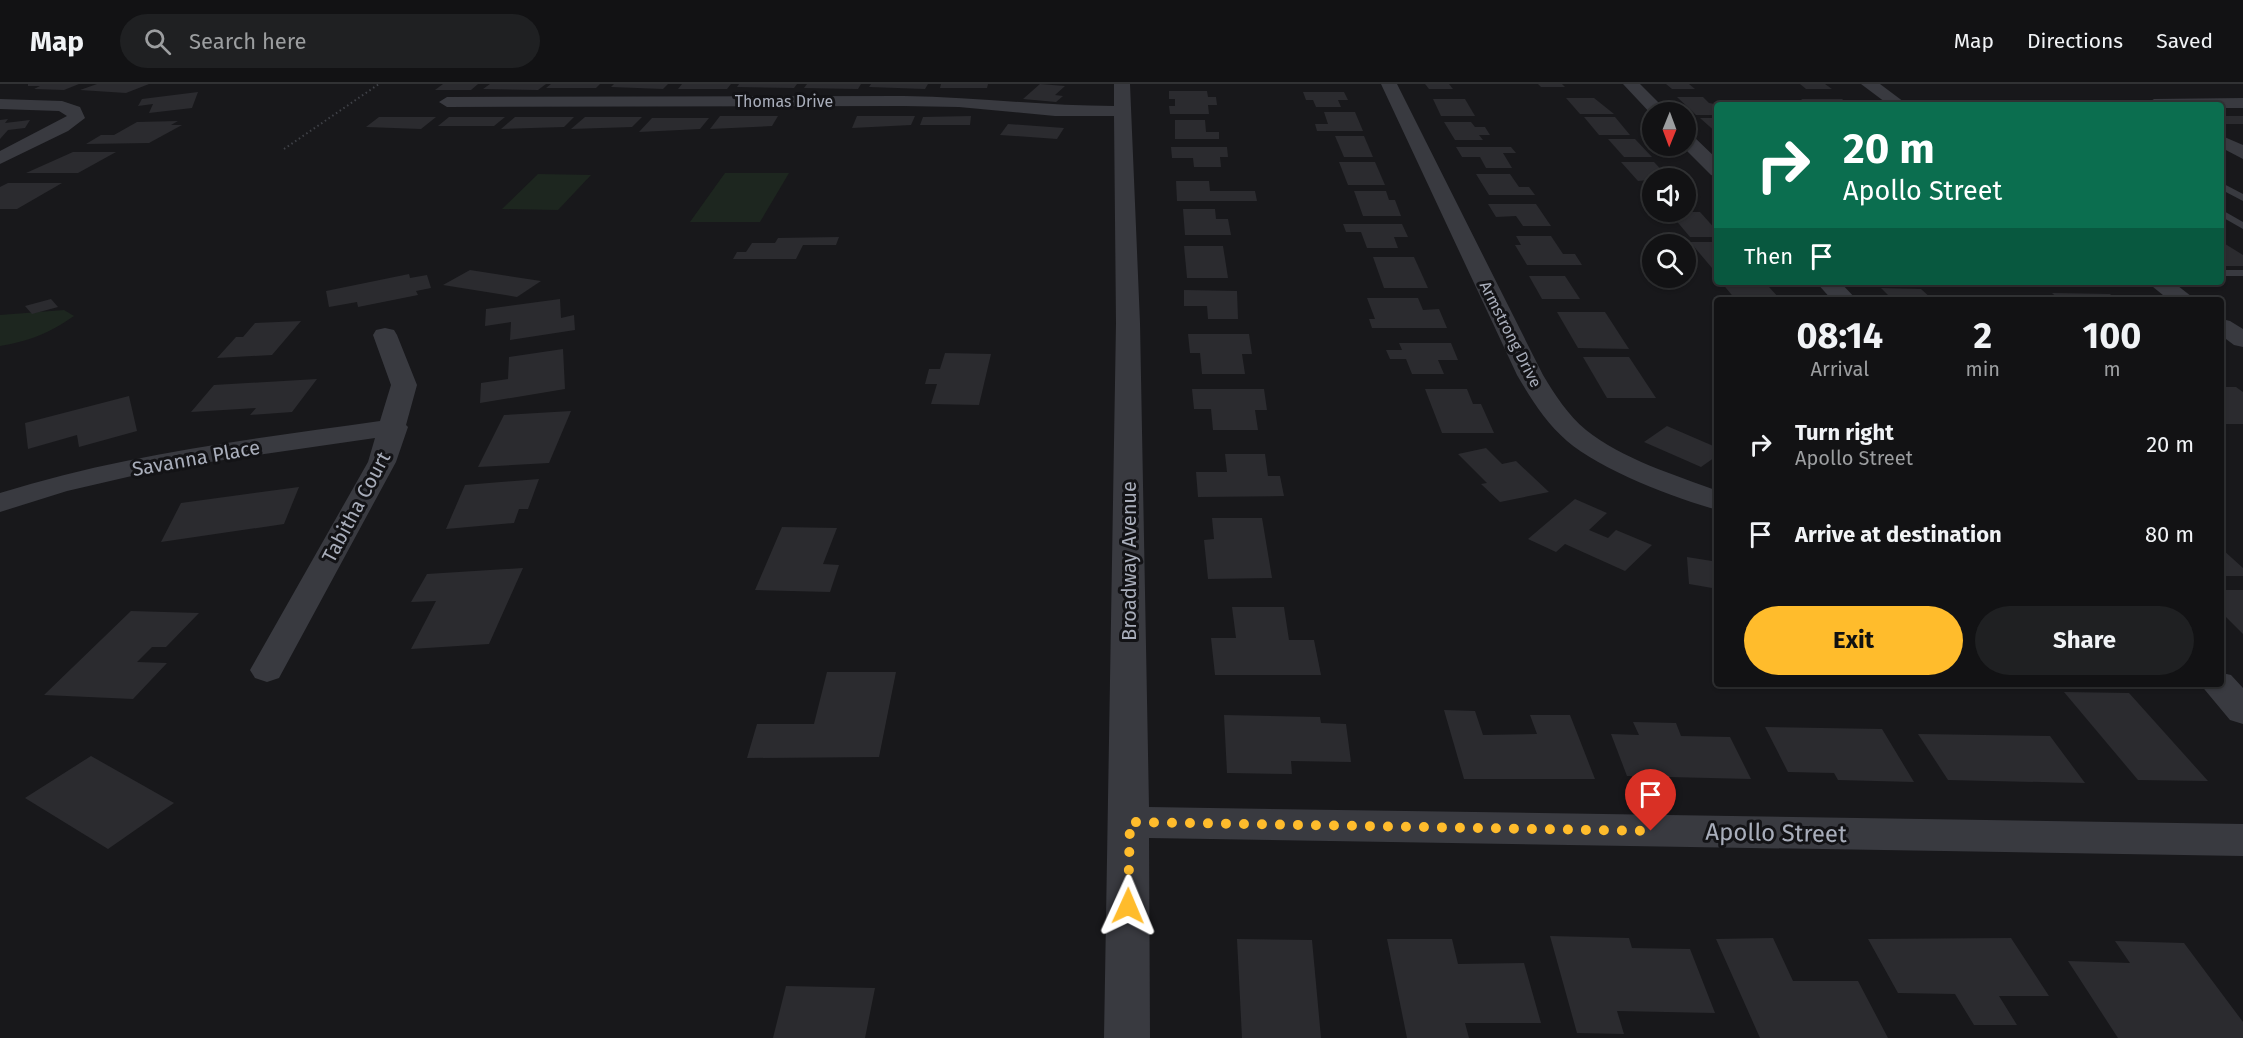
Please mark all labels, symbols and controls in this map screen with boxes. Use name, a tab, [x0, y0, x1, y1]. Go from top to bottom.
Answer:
search box	[120, 14, 540, 68]
text: Map	[30, 25, 84, 58]
icon: search	[141, 25, 174, 58]
text: Search here	[189, 28, 307, 55]
text: Map	[1954, 28, 1994, 54]
text: Directions	[2027, 28, 2123, 54]
text: Saved	[2156, 28, 2213, 54]
street label: Thomas Drive	[735, 92, 833, 111]
north arrow	[1642, 102, 1696, 156]
map controls	[1642, 102, 1696, 288]
text: 20 m	[1843, 124, 1935, 174]
icon: right	[1744, 126, 1822, 204]
button: sound	[1642, 168, 1696, 222]
text: Apollo Street	[1843, 175, 2002, 207]
button: search	[1642, 234, 1696, 288]
icon: arrive	[1805, 240, 1838, 273]
text: Then	[1744, 243, 1793, 270]
street label: Armstrong Drive	[1476, 278, 1546, 391]
text: 08:14	[1797, 314, 1883, 358]
text: 2	[1973, 314, 1992, 358]
text: 100	[2083, 314, 2141, 358]
text: Arrival	[1810, 357, 1869, 381]
text: min	[1966, 357, 2000, 381]
text: m	[2103, 357, 2121, 381]
text: Turn right	[1795, 419, 1894, 446]
icon: right	[1744, 428, 1777, 461]
text: 20 m	[2146, 431, 2194, 458]
street label: Savanna Place	[130, 435, 262, 481]
text: Apollo Street	[1795, 446, 1913, 470]
street label: Tabitha Court	[317, 447, 396, 566]
street label: Broadway Avenue	[1117, 481, 1141, 641]
icon: arrive	[1744, 518, 1777, 551]
text: Arrive at destination	[1795, 521, 2002, 548]
text: 80 m	[2145, 521, 2194, 548]
button: Exit	[1744, 606, 1963, 675]
button: Share	[1975, 606, 2194, 675]
pin	[1625, 769, 1676, 831]
icon: arrive	[1634, 778, 1667, 811]
street label: Apollo Street	[1705, 818, 1847, 848]
position arrow	[1096, 874, 1160, 938]

